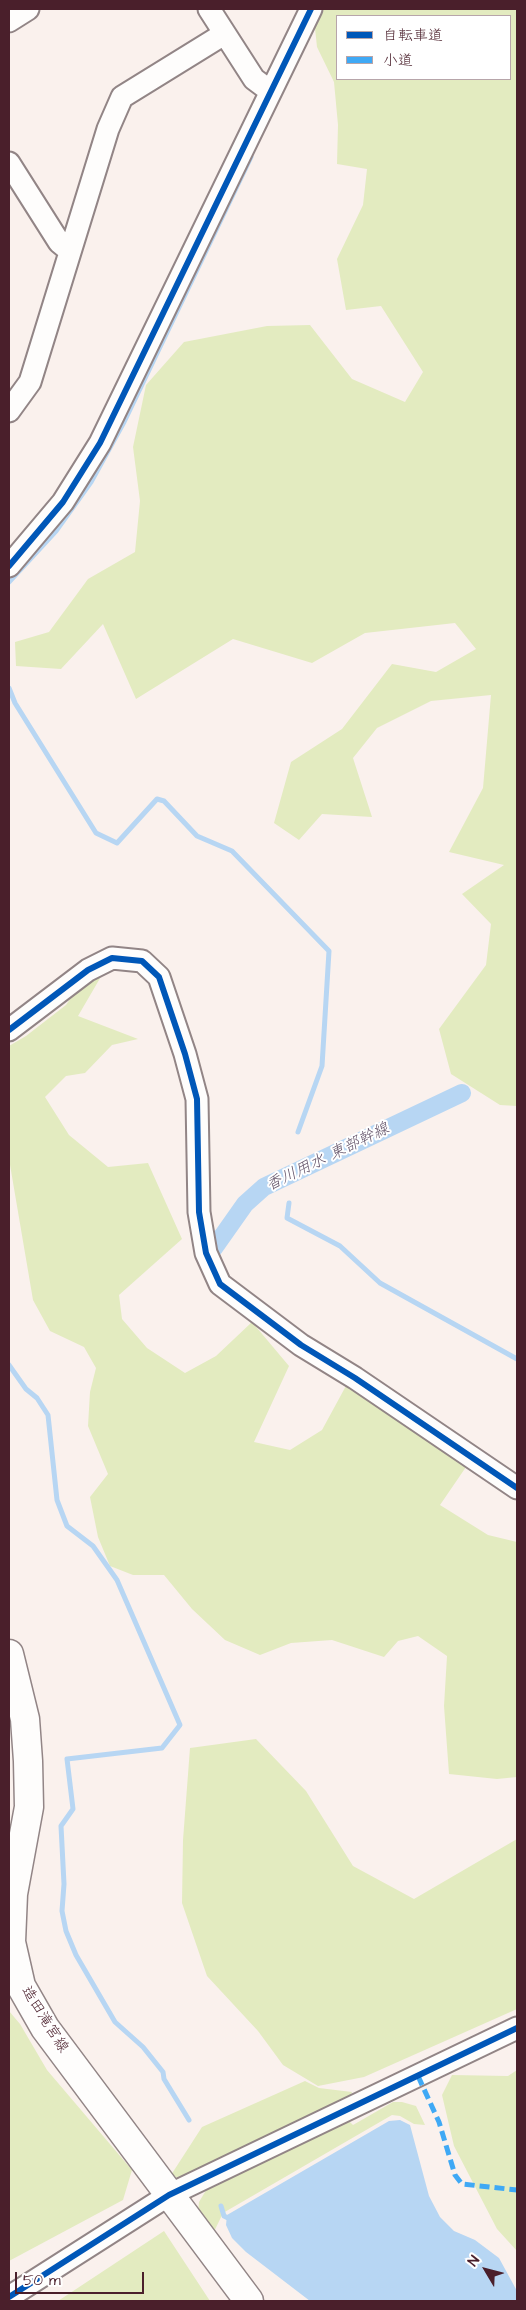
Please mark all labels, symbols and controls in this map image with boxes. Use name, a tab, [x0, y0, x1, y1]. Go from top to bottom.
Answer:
legend	[336, 15, 511, 80]
text: 自転車道	[383, 25, 443, 46]
text: 小道	[383, 50, 413, 71]
water label: 香川用水 東部幹線	[263, 1120, 393, 1196]
street label: 造田滝宮線	[16, 1983, 72, 2057]
north arrow	[461, 2245, 511, 2295]
text: N	[463, 2251, 485, 2270]
scale bar	[18, 2262, 146, 2294]
text: 50 m	[23, 2270, 61, 2291]

